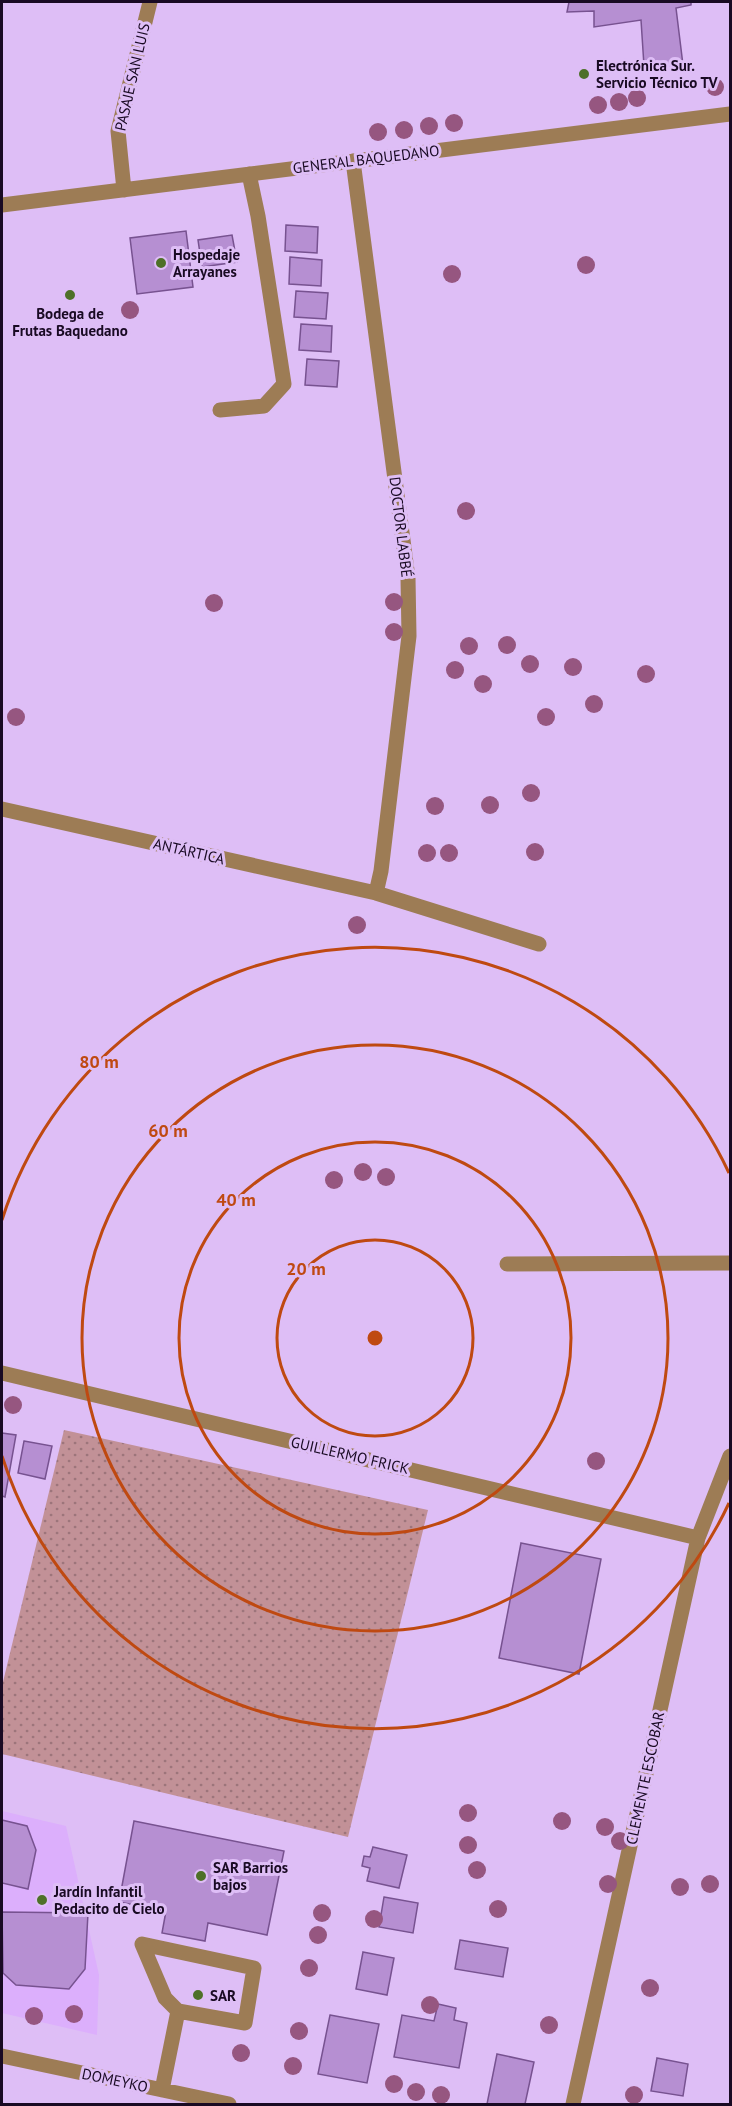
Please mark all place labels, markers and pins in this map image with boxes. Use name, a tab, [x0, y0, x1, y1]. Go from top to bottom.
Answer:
place label: Electrónica Sur. Servicio Técnico TV	[596, 56, 719, 92]
marker: Electrónica Sur. Servicio Técnico TV	[577, 67, 591, 81]
place label: Hospedaje Arrayanes	[173, 245, 240, 281]
marker: Hospedaje Arrayanes	[154, 256, 168, 270]
marker: Bodega de Frutas Baquedano	[63, 288, 77, 302]
place label: Bodega de Frutas Baquedano	[12, 304, 128, 340]
centre of rings	[365, 1328, 385, 1348]
place label: SAR Barrios bajos	[213, 1858, 288, 1894]
marker: SAR Barrios bajos	[194, 1869, 208, 1883]
place label: Jardín Infantil Pedacito de Cielo	[53, 1882, 165, 1918]
marker: Jardín Infantil Pedacito de Cielo	[35, 1893, 49, 1907]
place label: SAR	[210, 1986, 236, 2005]
marker: SAR	[191, 1988, 205, 2002]

